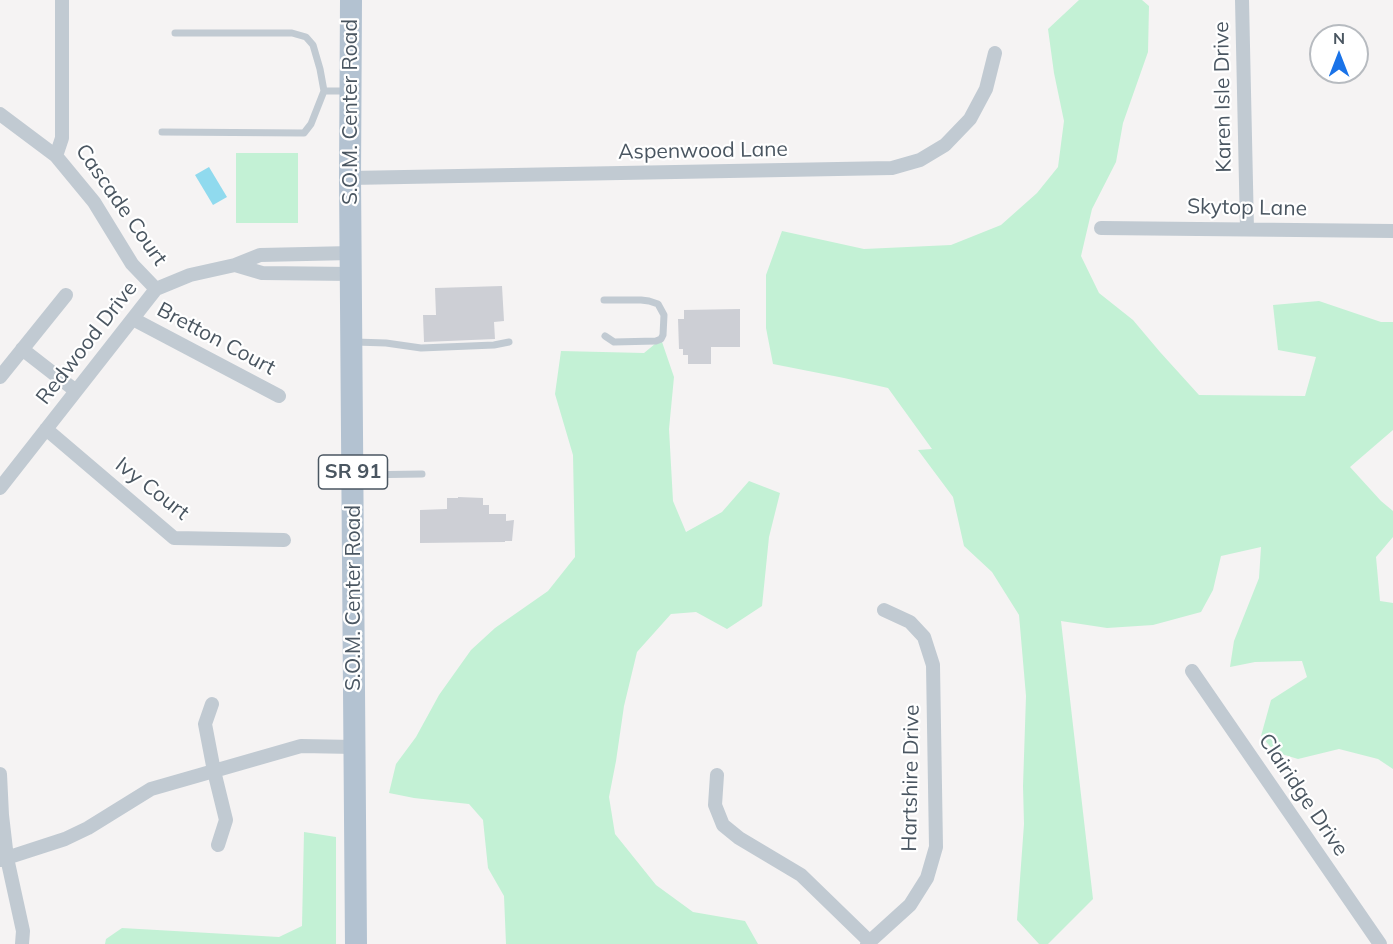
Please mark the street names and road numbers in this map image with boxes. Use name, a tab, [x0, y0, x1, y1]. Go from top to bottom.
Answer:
street label: S.O.M. Center Road	[338, 19, 364, 205]
street label: Karen Isle Drive	[1209, 21, 1237, 173]
street label: Aspenwood Lane	[618, 137, 788, 165]
street label: Cascade Court	[70, 139, 172, 271]
street label: Skytop Lane	[1187, 194, 1307, 222]
street label: Redwood Drive	[31, 276, 143, 410]
street label: Bretton Court	[152, 297, 280, 381]
street label: Ivy Court	[110, 452, 194, 526]
road number: SR 91	[318, 455, 388, 489]
street label: S.O.M. Center Road	[341, 505, 367, 691]
street label: Hartshire Drive	[897, 704, 925, 852]
street label: Clairidge Drive	[1253, 729, 1353, 861]

